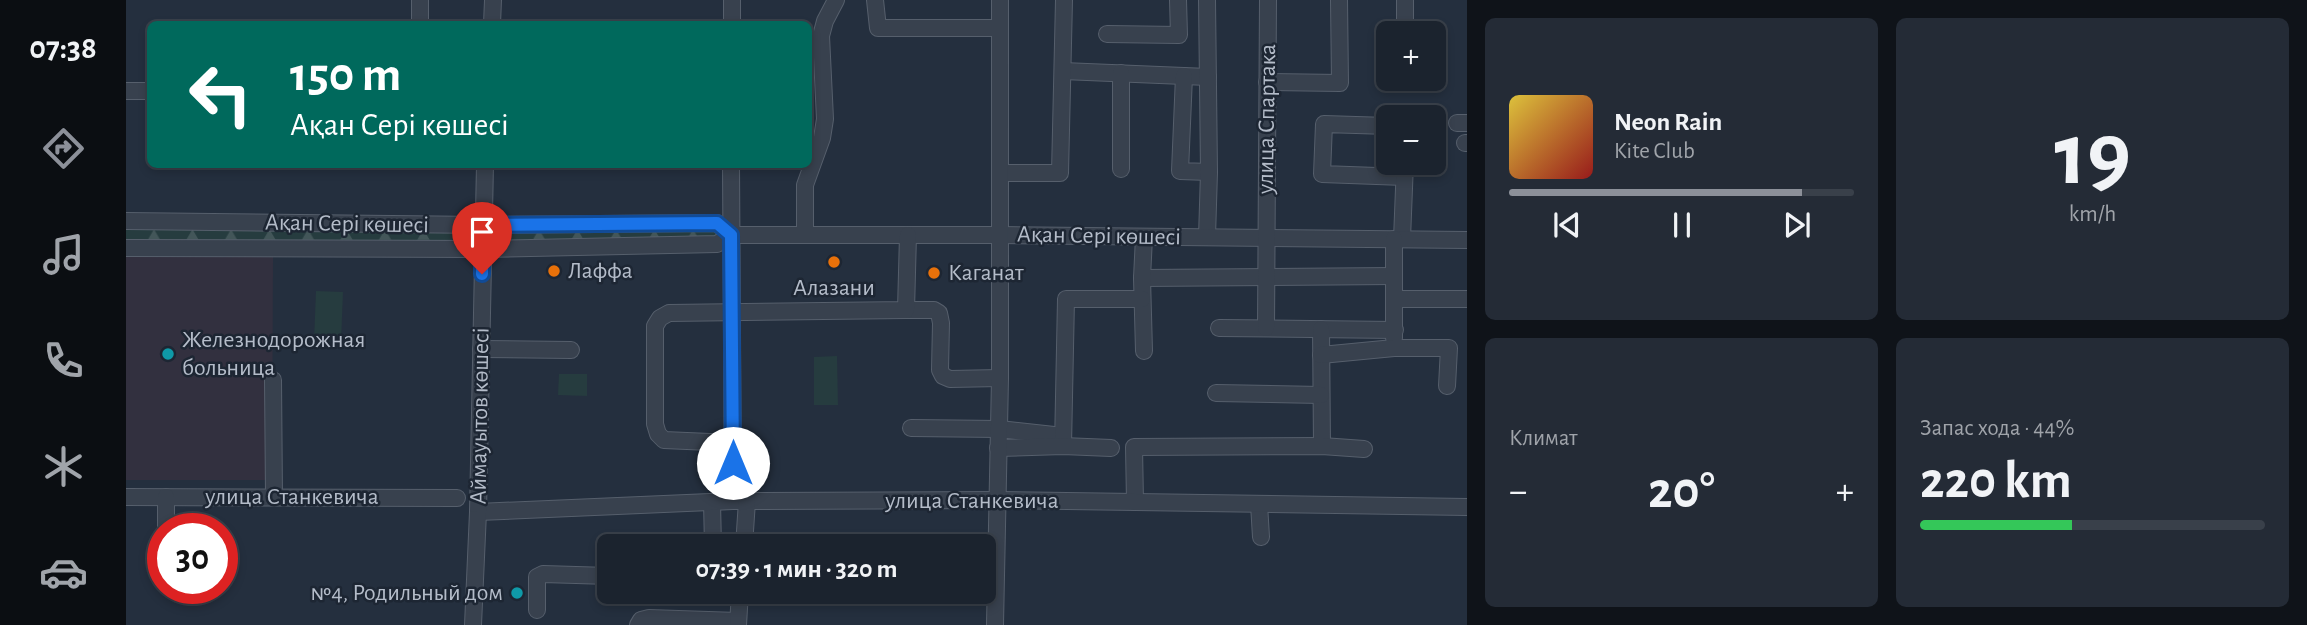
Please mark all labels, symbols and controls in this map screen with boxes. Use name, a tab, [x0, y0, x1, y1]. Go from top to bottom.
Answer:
map controls	[1376, 21, 1446, 175]
button: +	[1376, 21, 1446, 91]
text: 07:38	[29, 32, 97, 64]
street label: улица Спартака	[1254, 44, 1280, 195]
icon: left	[175, 49, 266, 140]
text: 150 m	[290, 51, 401, 100]
button: −	[1376, 105, 1446, 175]
text: Ақан Сері көшесі	[290, 109, 509, 141]
text: Neon Rain	[1614, 109, 1722, 135]
text: 19	[2054, 110, 2131, 201]
icon: directions	[39, 124, 88, 173]
text: Kite Club	[1614, 140, 1695, 163]
pin	[452, 202, 512, 274]
text: km/h	[2069, 203, 2116, 226]
icon: previous	[1548, 206, 1586, 244]
icon: pause	[1663, 206, 1701, 244]
icon: next	[1778, 206, 1816, 244]
street label: Ақан Сері көшесі	[265, 211, 429, 237]
icon: arrive	[463, 213, 501, 251]
street label: Ақан Сері көшесі	[1017, 223, 1181, 249]
icon: music	[39, 230, 88, 279]
marker: Алазани	[826, 254, 842, 270]
place label: Лаффа	[568, 259, 633, 283]
place label: Каганат	[948, 261, 1024, 285]
marker: Лаффа	[546, 263, 562, 279]
marker: Каганат	[926, 265, 942, 281]
place label: Алазани	[793, 276, 875, 300]
street label: Аймауытов көшесі	[466, 327, 494, 505]
place label: Железнодорожная больница	[182, 328, 365, 380]
icon: phone	[39, 336, 88, 385]
marker: Железнодорожная больница	[160, 346, 176, 362]
text: Запас хода · 44%	[1920, 417, 2074, 440]
position arrow	[696, 426, 770, 500]
text: Климат	[1509, 427, 1578, 450]
icon: climate	[39, 442, 88, 491]
text: 220 km	[1920, 455, 2072, 507]
text: 20°	[1648, 465, 1715, 517]
text: −	[1509, 473, 1527, 511]
text: +	[1836, 473, 1854, 511]
street label: улица Станкевича	[204, 485, 379, 509]
street label: улица Станкевича	[884, 489, 1059, 513]
speed limit sign: 30	[147, 513, 238, 604]
icon: car	[39, 548, 88, 597]
text: 07:39 · 1 мин · 320 m	[696, 556, 898, 582]
place label: №4, Родильный дом	[310, 581, 503, 605]
marker: №4, Родильный дом	[509, 585, 525, 601]

